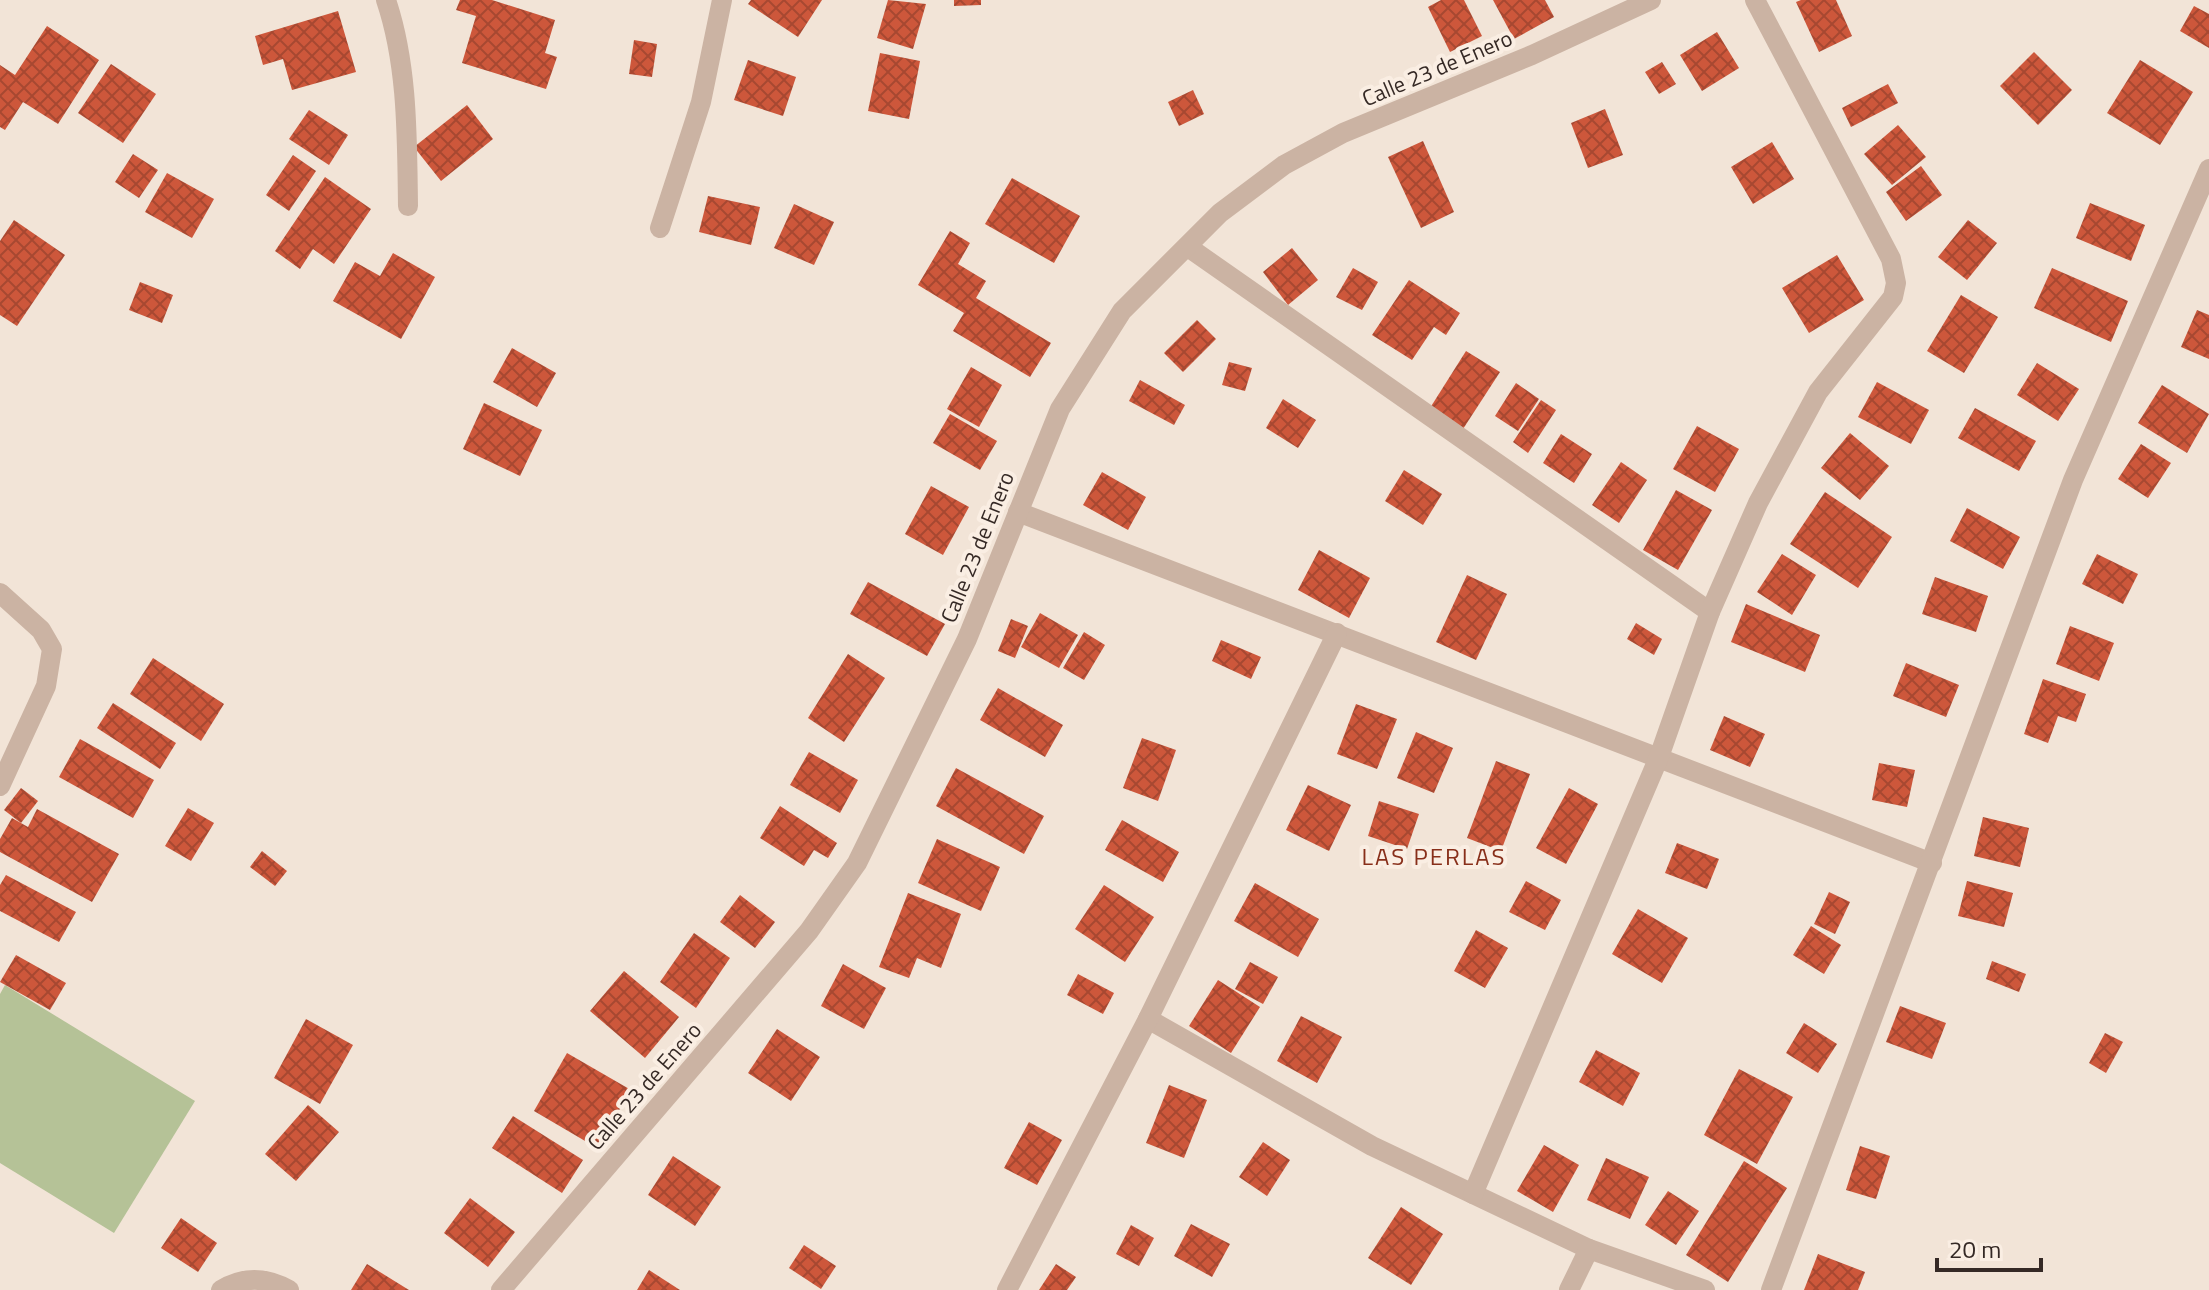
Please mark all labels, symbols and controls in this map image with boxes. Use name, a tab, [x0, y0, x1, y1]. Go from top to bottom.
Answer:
street label: Calle 23 de Enero	[1357, 21, 1517, 115]
street label: Calle 23 de Enero	[931, 466, 1023, 628]
district label: LAS PERLAS	[1362, 838, 1506, 874]
street label: Calle 23 de Enero	[579, 1014, 709, 1158]
scale bar	[1937, 1222, 2041, 1272]
text: 20 m	[1949, 1231, 2001, 1267]

